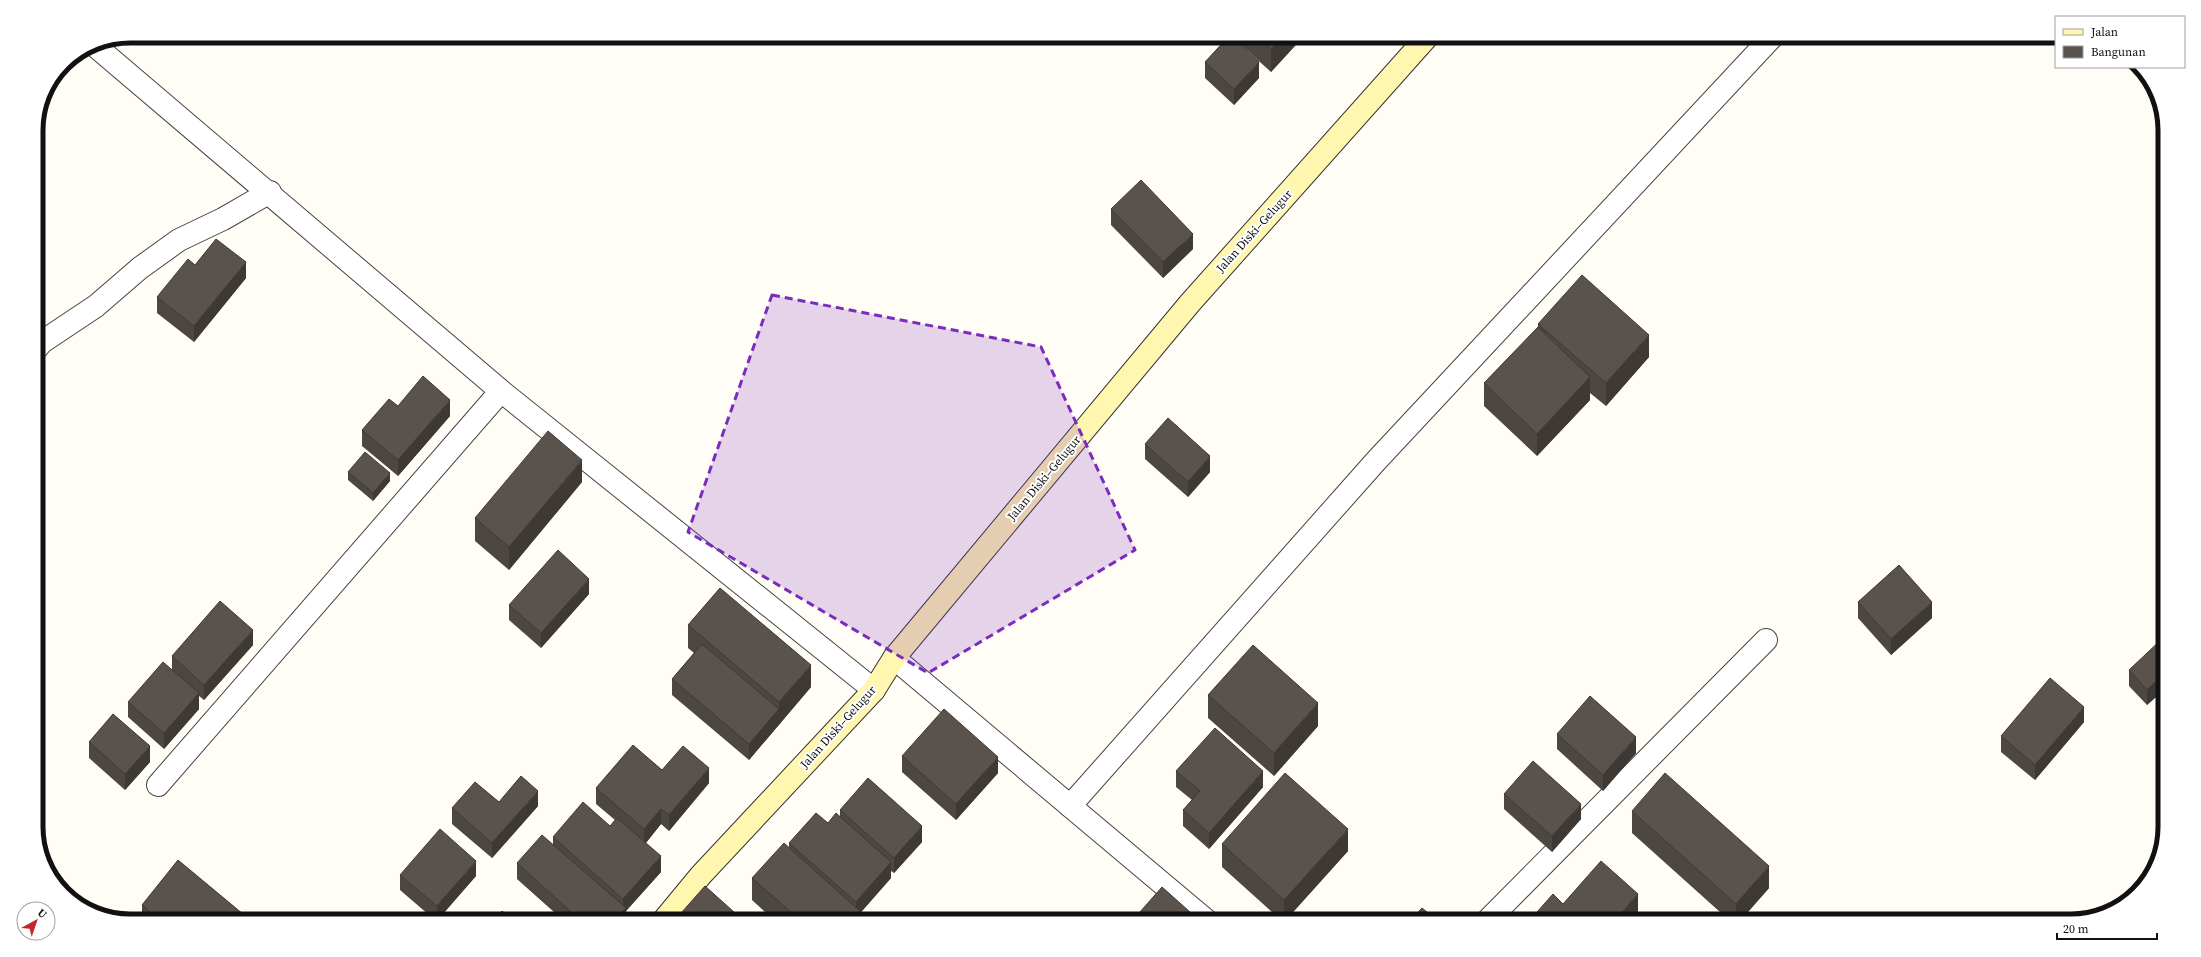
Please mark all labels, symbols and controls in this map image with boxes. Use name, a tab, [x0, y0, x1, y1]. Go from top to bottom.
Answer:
legend	[2055, 16, 2185, 68]
text: Jalan	[2090, 24, 2118, 40]
text: Bangunan	[2091, 44, 2146, 60]
street label: Jalan Diski–Gelugur	[1212, 186, 1295, 277]
street label: Jalan Diski–Gelugur	[1003, 432, 1084, 525]
street label: Jalan Diski–Gelugur	[796, 682, 879, 773]
north arrow	[16, 901, 56, 941]
text: U	[34, 905, 50, 922]
scale bar	[2057, 915, 2157, 941]
text: 20 m	[2063, 921, 2089, 937]

